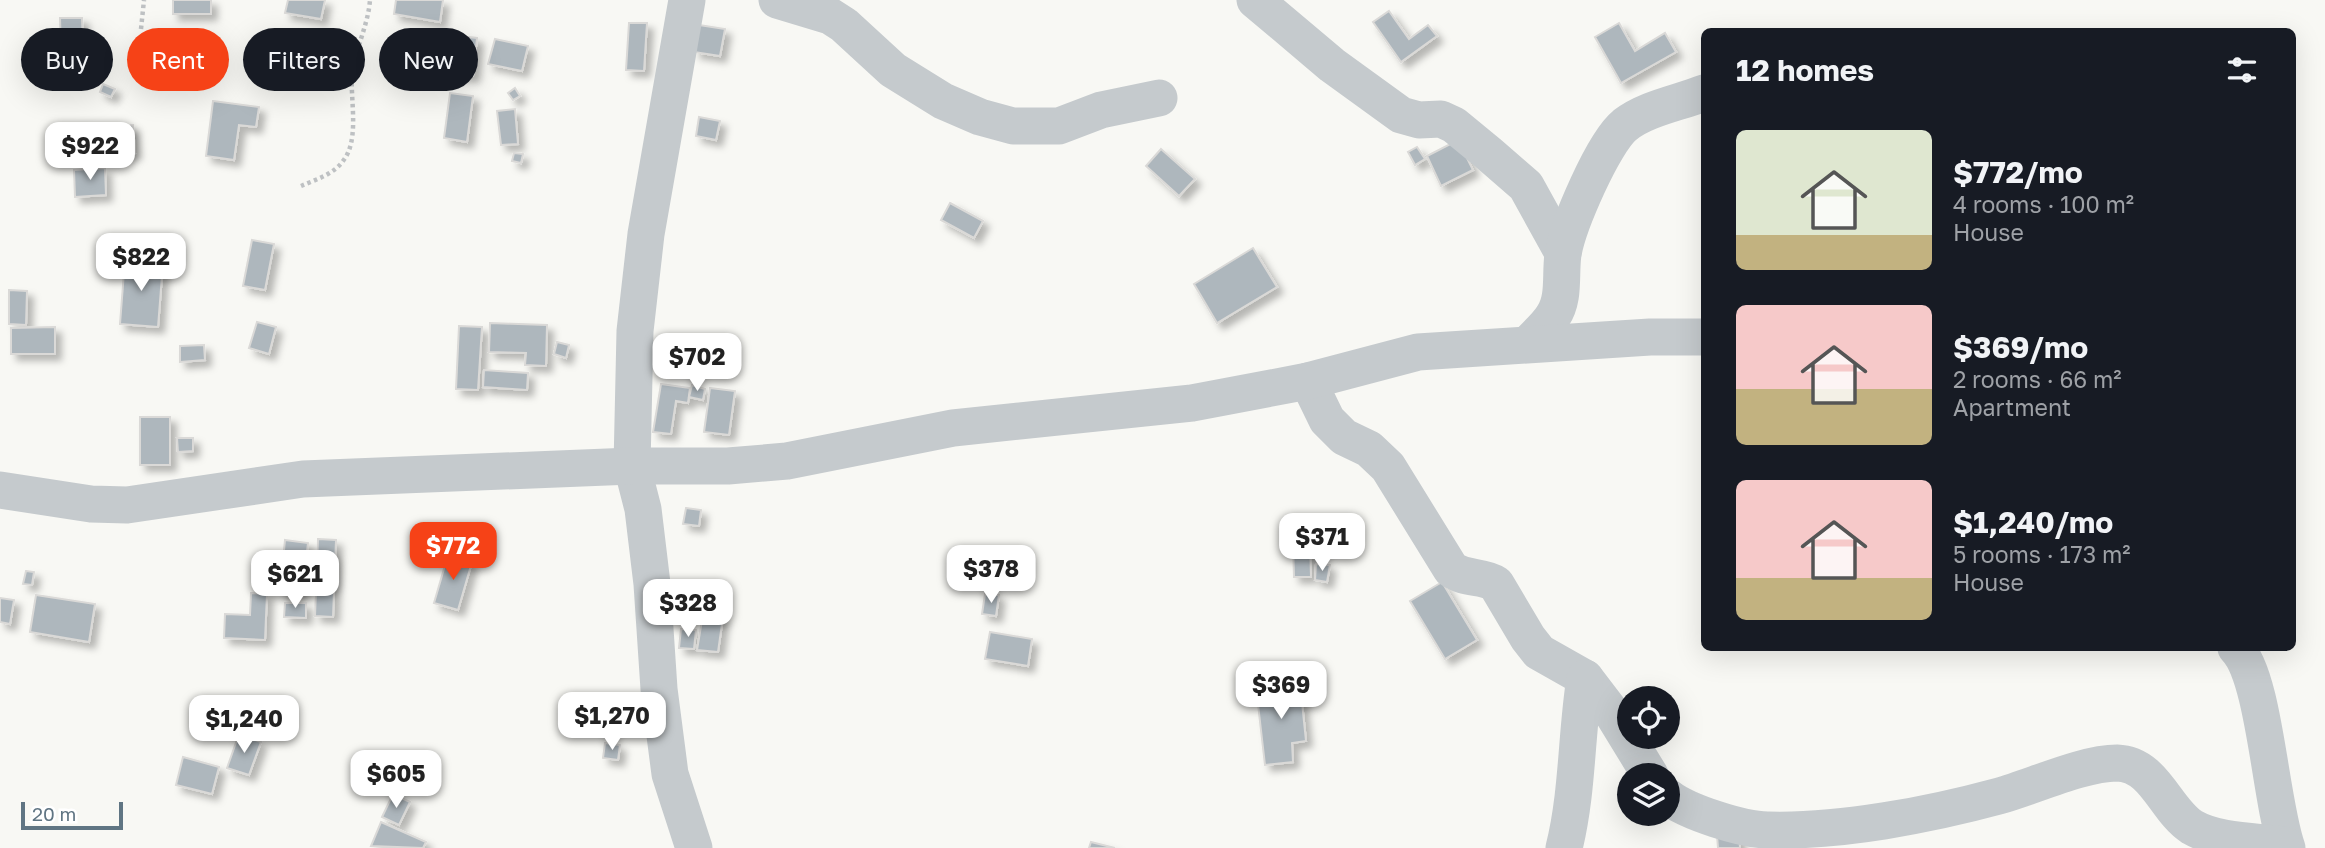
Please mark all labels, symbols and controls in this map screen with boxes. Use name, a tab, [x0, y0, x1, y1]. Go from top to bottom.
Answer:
chip: Buy	[21, 28, 113, 91]
chip: Rent	[127, 28, 229, 91]
chip: Filters	[243, 28, 365, 91]
chip: New	[379, 28, 478, 91]
icon: filters	[2223, 51, 2261, 89]
text: 12 homes	[1736, 52, 1874, 88]
pin: $922	[49, 122, 131, 182]
text: $922	[61, 131, 119, 159]
text: $772/mo	[1953, 154, 2083, 190]
icon: home	[1792, 158, 1876, 242]
text: 4 rooms · 100 m²	[1953, 190, 2134, 218]
text: House	[1953, 218, 2024, 246]
pin: $822	[100, 233, 182, 293]
text: $822	[112, 242, 170, 270]
text: $369/mo	[1953, 329, 2088, 365]
icon: home	[1792, 333, 1876, 417]
pin: $702	[656, 334, 738, 393]
text: $702	[669, 342, 725, 370]
text: 2 rooms · 66 m²	[1953, 365, 2122, 393]
text: Apartment	[1953, 393, 2071, 421]
text: $1,240/mo	[1953, 504, 2113, 540]
icon: home	[1792, 508, 1876, 592]
pin: $371	[1281, 514, 1363, 573]
pin: $772	[412, 522, 494, 582]
text: $371	[1295, 522, 1349, 550]
text: $772	[426, 531, 480, 559]
text: 5 rooms · 173 m²	[1953, 540, 2131, 568]
pin: $378	[950, 546, 1032, 605]
pin: $621	[254, 550, 336, 610]
text: $378	[963, 554, 1019, 582]
text: $621	[267, 559, 323, 587]
text: House	[1953, 568, 2024, 596]
pin: $328	[647, 580, 729, 639]
text: $328	[659, 588, 717, 616]
pin: $369	[1240, 662, 1322, 721]
text: $369	[1252, 670, 1310, 698]
map controls	[1617, 686, 1680, 826]
button: locate	[1617, 686, 1680, 749]
pin: $1,270	[555, 692, 669, 752]
pin: $1,240	[187, 696, 301, 755]
text: $1,270	[574, 701, 650, 729]
text: $1,240	[205, 704, 283, 732]
pin: $605	[355, 750, 437, 810]
text: $605	[367, 759, 426, 787]
button: layers	[1617, 763, 1680, 826]
scale bar	[21, 799, 122, 831]
text: 20 m	[32, 802, 76, 825]

